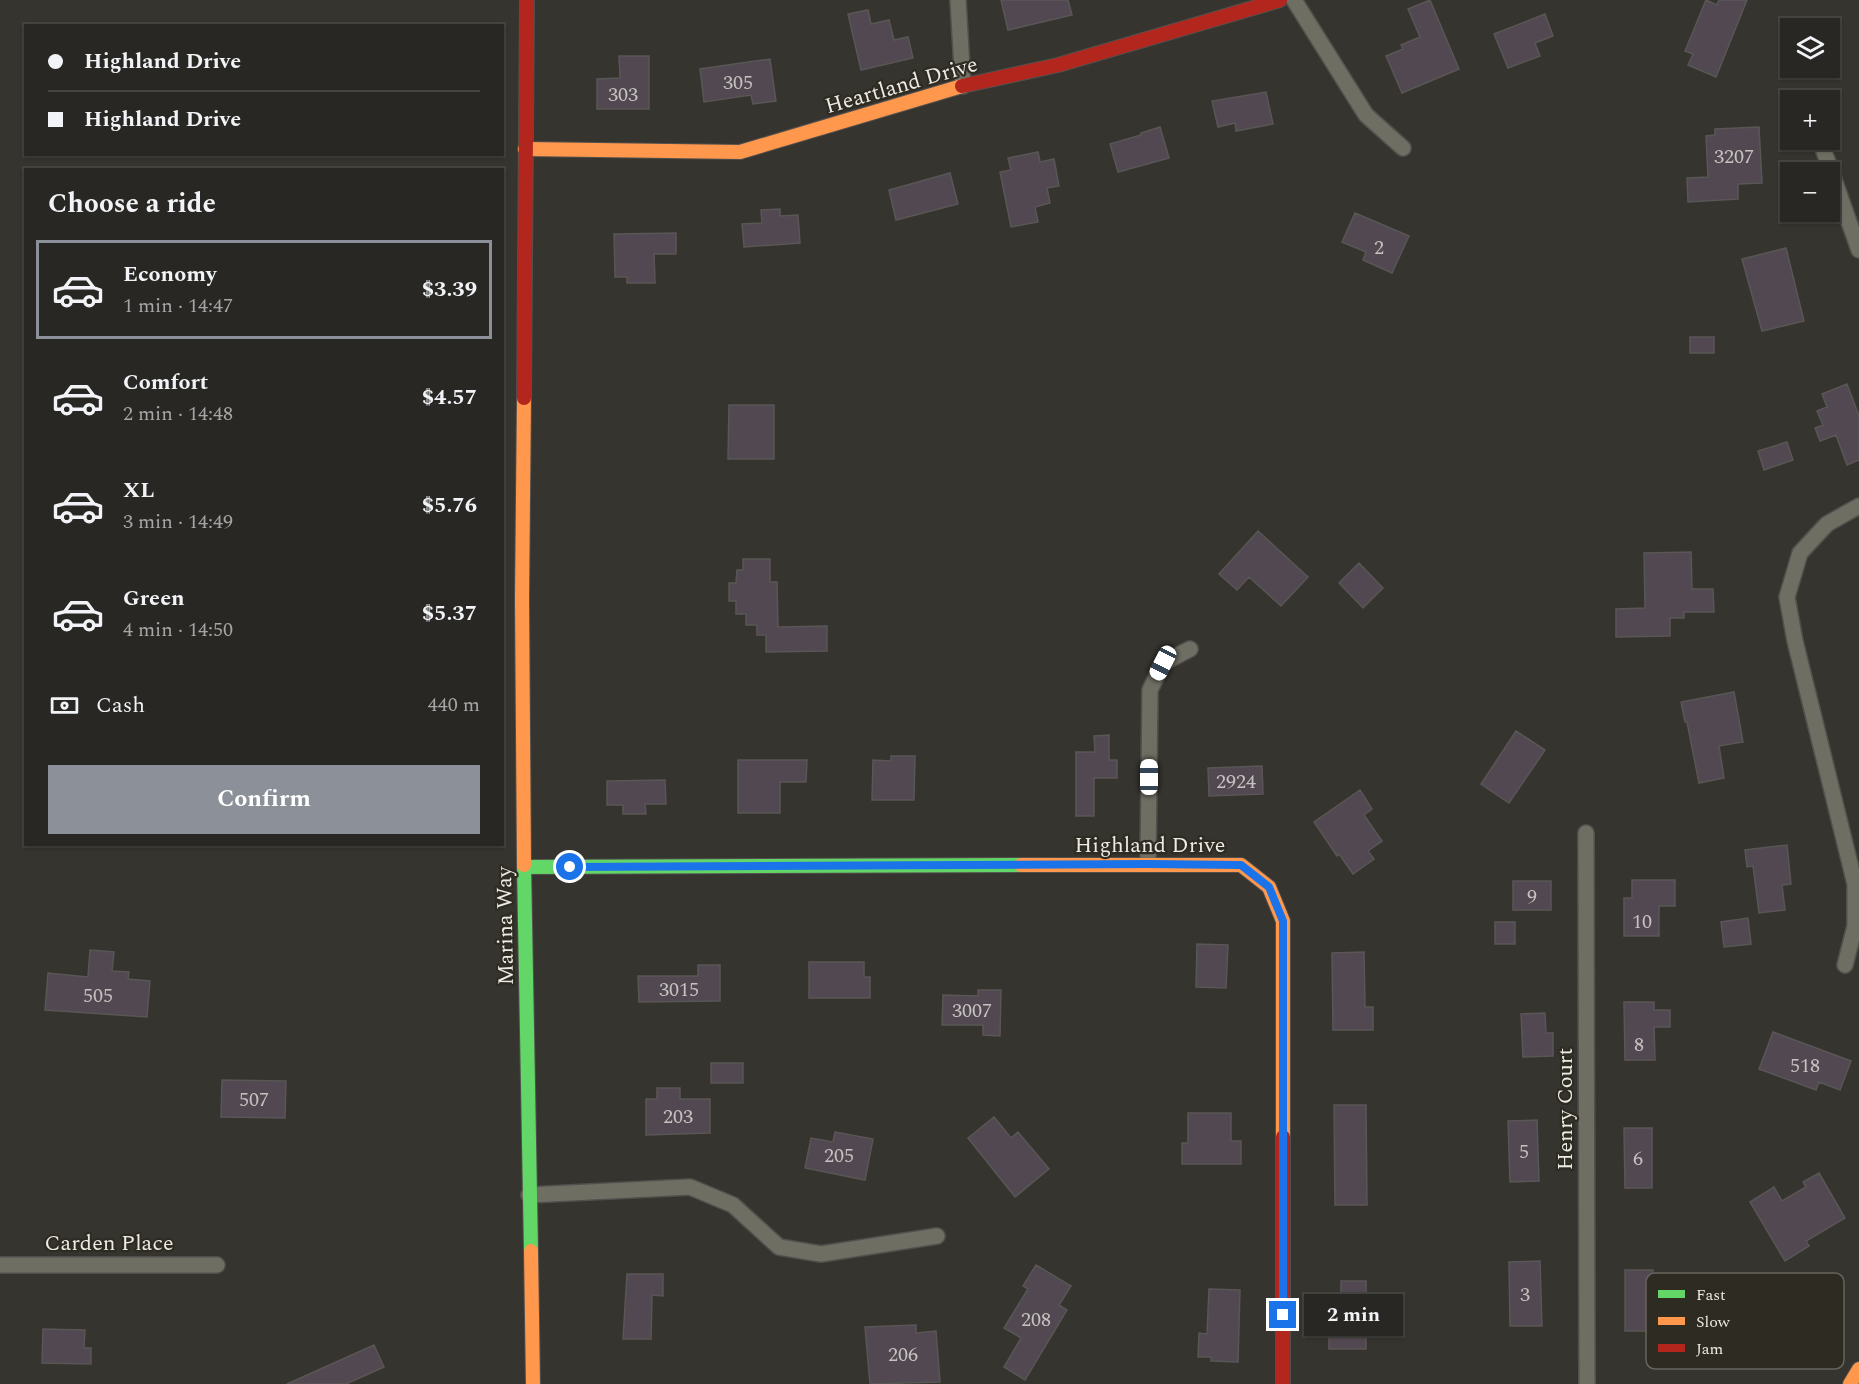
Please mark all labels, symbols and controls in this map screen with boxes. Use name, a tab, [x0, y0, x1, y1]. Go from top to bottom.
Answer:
map controls	[1780, 18, 1840, 222]
button: layers	[1780, 18, 1840, 78]
text: Highland Drive	[84, 45, 241, 78]
street label: Heartland Drive	[821, 48, 982, 123]
house number: 305	[723, 68, 753, 98]
house number: 303	[608, 80, 638, 110]
button: +	[1780, 90, 1840, 150]
text: Highland Drive	[84, 103, 241, 136]
house number: 3207	[1714, 142, 1754, 172]
button: −	[1780, 162, 1840, 222]
text: Choose a ride	[48, 183, 216, 225]
house number: 2	[1374, 233, 1384, 263]
text: Economy	[123, 258, 216, 291]
icon: car	[51, 263, 105, 317]
text: $3.39	[422, 273, 477, 306]
text: 1 min · 14:47	[123, 291, 233, 321]
text: Comfort	[123, 366, 208, 399]
icon: car	[51, 371, 105, 425]
text: $4.57	[422, 381, 477, 414]
text: 2 min · 14:48	[123, 399, 233, 429]
text: XL	[123, 474, 154, 507]
icon: car	[51, 479, 105, 533]
text: $5.76	[422, 489, 477, 522]
text: 3 min · 14:49	[123, 507, 233, 537]
text: Green	[123, 582, 185, 615]
icon: car	[51, 587, 105, 641]
text: $5.37	[422, 597, 477, 630]
text: 4 min · 14:50	[123, 615, 233, 645]
car	[1147, 643, 1179, 683]
icon: cash	[48, 689, 81, 722]
text: Cash	[96, 689, 145, 722]
text: 440 m	[428, 690, 480, 720]
car	[1140, 759, 1158, 795]
button: Confirm	[48, 765, 480, 834]
house number: 2924	[1216, 767, 1256, 797]
street label: Highland Drive	[1074, 829, 1226, 862]
route start	[556, 853, 583, 880]
street label: Marina Way	[488, 865, 523, 986]
house number: 9	[1527, 882, 1537, 912]
house number: 10	[1632, 907, 1652, 937]
house number: 3015	[659, 975, 699, 1005]
house number: 505	[83, 981, 113, 1011]
house number: 3007	[952, 996, 992, 1026]
house number: 8	[1634, 1030, 1644, 1060]
street label: Henry Court	[1549, 1047, 1582, 1170]
house number: 518	[1790, 1051, 1820, 1081]
house number: 507	[239, 1085, 269, 1115]
house number: 203	[663, 1102, 693, 1132]
house number: 5	[1519, 1137, 1529, 1167]
house number: 205	[824, 1141, 854, 1171]
house number: 6	[1633, 1144, 1643, 1174]
street label: Carden Place	[44, 1227, 174, 1260]
legend	[1646, 1273, 1844, 1369]
house number: 3	[1520, 1280, 1530, 1310]
text: Fast	[1696, 1283, 1726, 1307]
callout: 2 min	[1304, 1294, 1403, 1336]
text: 2 min	[1327, 1300, 1380, 1330]
route end	[1269, 1301, 1296, 1328]
house number: 208	[1021, 1305, 1051, 1335]
text: Slow	[1696, 1310, 1731, 1334]
text: Jam	[1696, 1337, 1724, 1361]
house number: 206	[888, 1340, 918, 1370]

